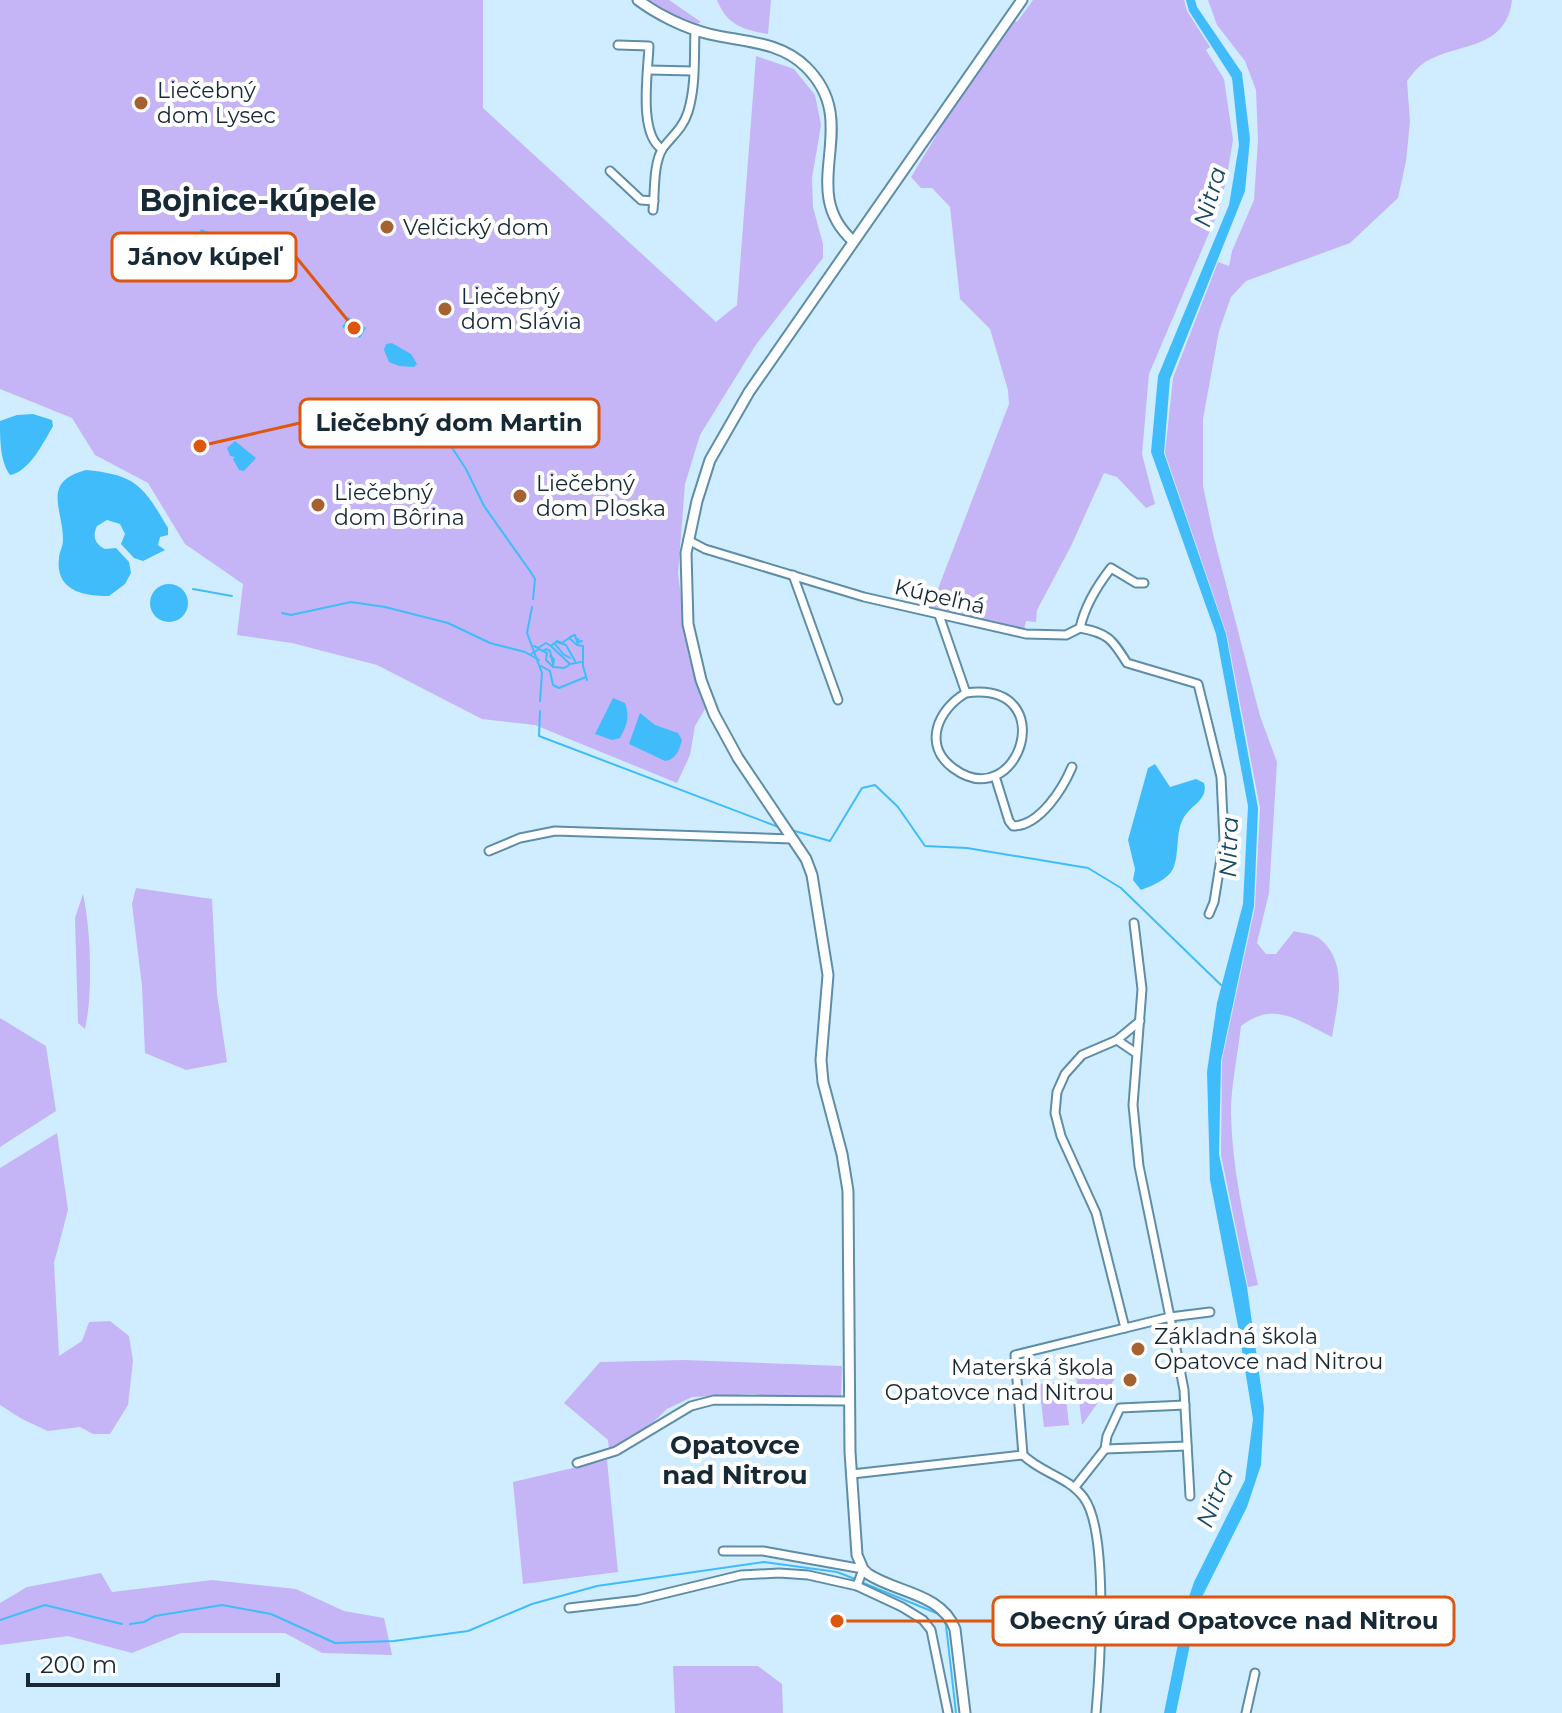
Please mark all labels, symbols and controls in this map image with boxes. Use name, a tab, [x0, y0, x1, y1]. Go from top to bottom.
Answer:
place label: Liečebný dom Lysec	[157, 77, 276, 129]
marker: Liečebný dom Lysec	[132, 94, 150, 112]
water label: Nitra	[1187, 163, 1232, 230]
district label: Bojnice-kúpele	[139, 182, 377, 219]
place label: Velčický dom	[403, 214, 549, 241]
marker: Velčický dom	[378, 218, 396, 236]
callout: Jánov kúpeľ	[112, 233, 296, 281]
text: Jánov kúpeľ	[127, 242, 284, 271]
place label: Liečebný dom Slávia	[461, 283, 582, 335]
marker: Liečebný dom Slávia	[436, 300, 454, 318]
callout: Liečebný dom Martin	[300, 399, 599, 447]
text: Liečebný dom Martin	[315, 408, 583, 437]
place label: Liečebný dom Ploska	[536, 470, 666, 522]
place label: Liečebný dom Bôrina	[334, 479, 465, 531]
marker: Liečebný dom Ploska	[511, 487, 529, 505]
marker: Liečebný dom Bôrina	[309, 496, 327, 514]
street label: Kúpeľná	[892, 573, 988, 620]
water label: Nitra	[1213, 816, 1244, 878]
place label: Základná škola Opatovce nad Nitrou	[1154, 1323, 1383, 1375]
marker: Základná škola Opatovce nad Nitrou	[1129, 1340, 1147, 1358]
place label: Materská škola Opatovce nad Nitrou	[885, 1354, 1114, 1406]
marker: Materská škola Opatovce nad Nitrou	[1121, 1371, 1139, 1389]
district label: Opatovce nad Nitrou	[662, 1429, 808, 1491]
water label: Nitra	[1190, 1464, 1239, 1532]
callout: Obecný úrad Opatovce nad Nitrou	[993, 1597, 1454, 1645]
text: Obecný úrad Opatovce nad Nitrou	[1010, 1606, 1438, 1635]
scale bar	[28, 1637, 278, 1687]
text: 200 m	[40, 1650, 117, 1679]

